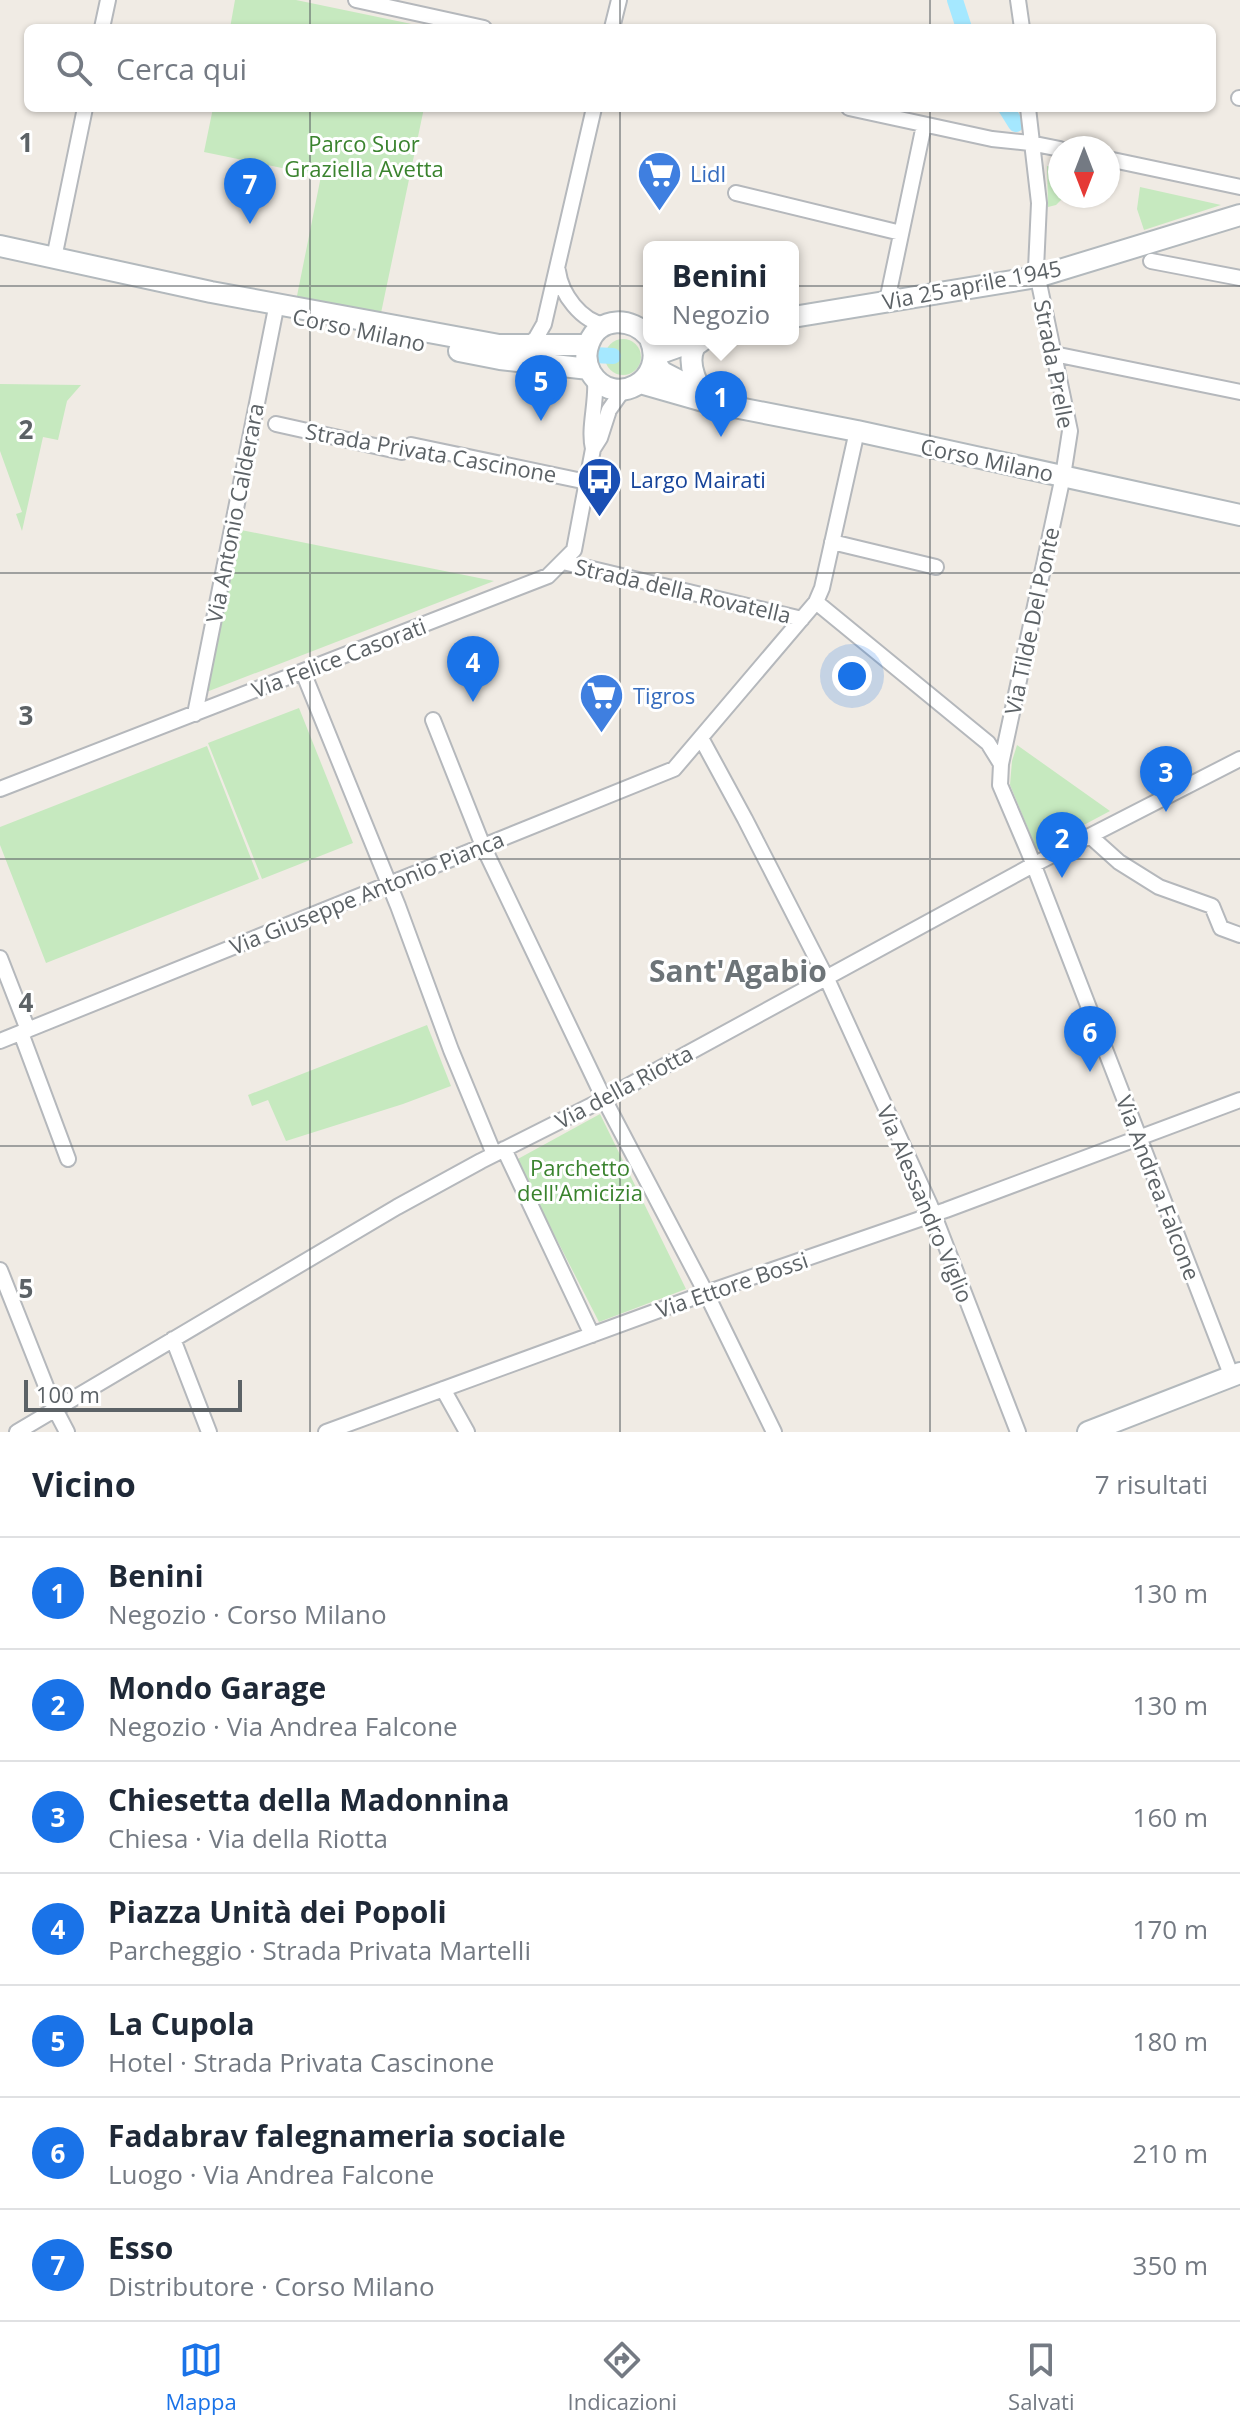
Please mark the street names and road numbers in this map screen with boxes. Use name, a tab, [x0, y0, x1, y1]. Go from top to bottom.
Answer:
street label: Via 25 aprile 1945	[880, 252, 1064, 316]
street label: Strada Prelle	[1028, 297, 1082, 431]
street label: Corso Milano	[290, 300, 429, 358]
street label: Via Antonio Calderara	[198, 401, 270, 625]
street label: Strada Privata Cascinone	[303, 415, 559, 489]
street label: Corso Milano	[918, 430, 1057, 488]
street label: Via Tilde Del Ponte	[996, 524, 1066, 717]
street label: Strada della Rovatella	[572, 551, 794, 629]
street label: Via Felice Casorati	[247, 610, 430, 704]
street label: Via Giuseppe Antonio Pianca	[225, 823, 508, 961]
street label: Via della Riotta	[549, 1037, 698, 1135]
street label: Via Andrea Falcone	[1110, 1091, 1208, 1284]
street label: Via Alessandro Viglio	[871, 1100, 981, 1307]
street label: Via Ettore Bossi	[652, 1244, 812, 1324]

